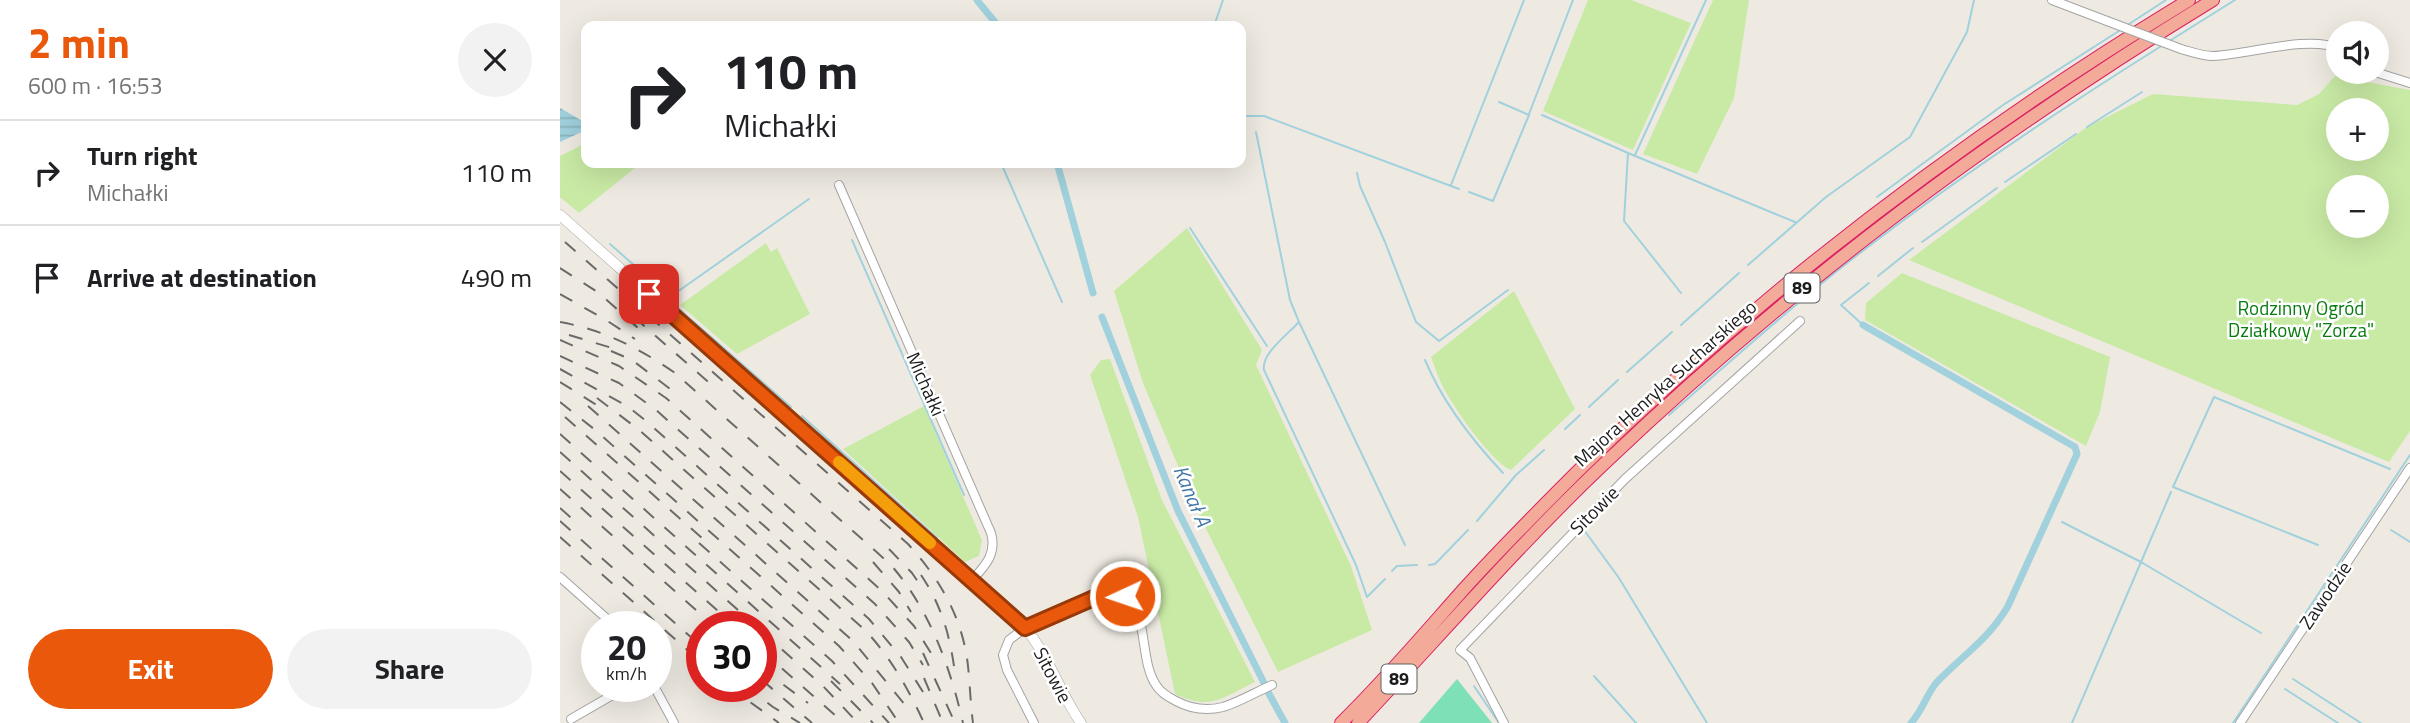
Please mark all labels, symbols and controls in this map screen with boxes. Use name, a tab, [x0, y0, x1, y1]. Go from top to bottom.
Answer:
text: 2 min	[28, 10, 130, 74]
map controls	[2326, 21, 2389, 238]
button: sound	[2326, 21, 2389, 84]
button: close	[458, 23, 532, 97]
text: 110 m	[724, 33, 858, 108]
icon: right	[609, 49, 700, 140]
text: 600 m · 16:53	[28, 68, 163, 103]
button: +	[2326, 98, 2389, 161]
text: Michałki	[724, 101, 837, 149]
text: Turn right	[87, 136, 198, 175]
text: 110 m	[461, 153, 532, 192]
icon: right	[28, 154, 66, 192]
text: Michałki	[87, 175, 168, 210]
button: −	[2326, 175, 2389, 238]
text: Arrive at destination	[87, 258, 317, 297]
text: 490 m	[461, 258, 532, 297]
icon: arrive	[28, 259, 66, 297]
pin	[619, 264, 679, 324]
road number: 89	[1784, 274, 1820, 302]
icon: arrive	[630, 275, 668, 313]
street label: Majora Henryka Sucharskiego	[1567, 292, 1763, 473]
park label: Rodzinny Ogród Działkowy "Zorza"	[2228, 293, 2374, 344]
street label: Michałki	[900, 347, 953, 420]
water label: Kanał A	[1166, 460, 1220, 532]
street label: Sitowie	[1562, 478, 1625, 541]
street label: Zawodzie	[2291, 555, 2358, 635]
position arrow	[1088, 559, 1162, 633]
speed limit sign: 30	[686, 611, 777, 702]
text: 20	[607, 620, 646, 674]
button: Exit	[28, 629, 273, 709]
button: Share	[287, 629, 532, 709]
street label: Sitowie	[1027, 642, 1080, 708]
text: km/h	[606, 660, 647, 687]
road number: 89	[1382, 664, 1416, 694]

